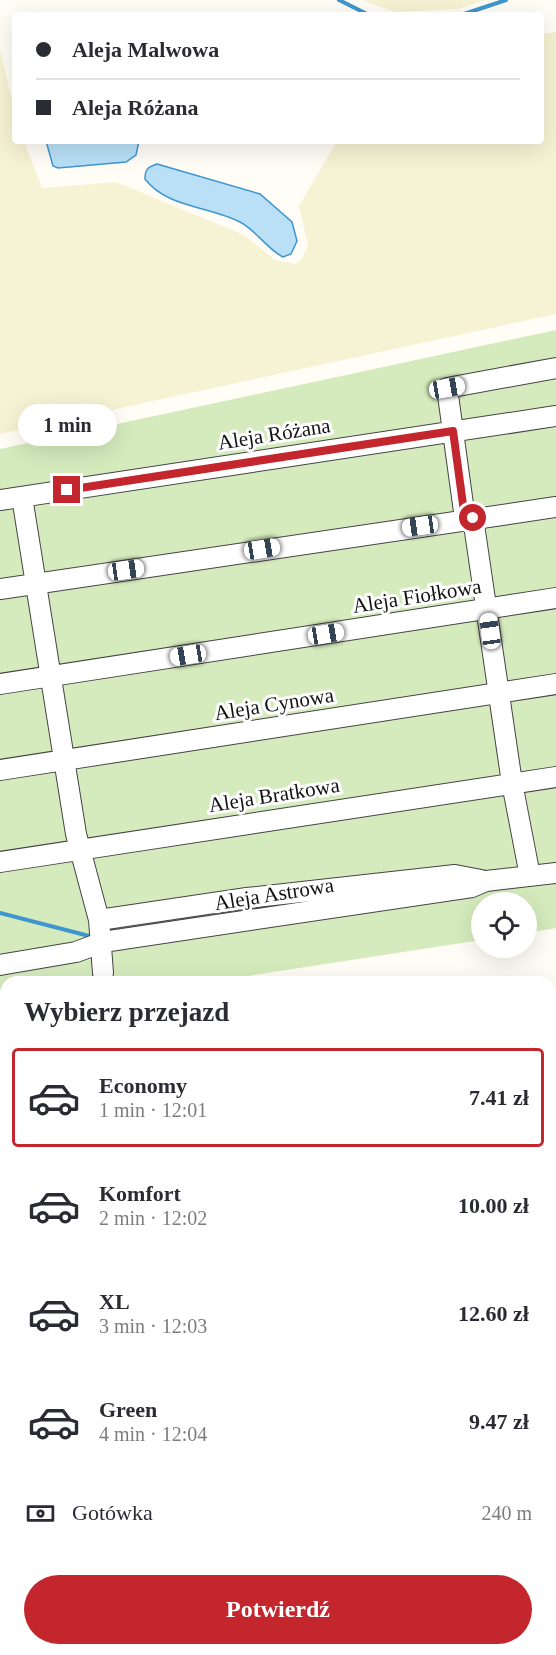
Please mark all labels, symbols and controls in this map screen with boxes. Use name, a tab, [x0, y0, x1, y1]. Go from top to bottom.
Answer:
text: Aleja Malwowa	[72, 37, 219, 62]
text: Aleja Różana	[72, 95, 198, 120]
car	[428, 376, 466, 400]
callout: 1 min	[17, 403, 116, 445]
street label: Aleja Różana	[216, 413, 333, 455]
text: 1 min	[43, 414, 92, 436]
route end	[53, 476, 80, 503]
route start	[459, 504, 486, 531]
car	[401, 515, 439, 537]
car	[243, 537, 281, 561]
car	[107, 559, 145, 581]
street label: Aleja Fiołkowa	[351, 574, 484, 618]
car	[479, 612, 501, 650]
car	[307, 622, 345, 646]
car	[169, 643, 207, 667]
street label: Aleja Cynowa	[212, 683, 336, 725]
street label: Aleja Bratkowa	[207, 773, 342, 817]
street label: Aleja Astrowa	[212, 873, 336, 915]
map controls	[471, 892, 537, 958]
button: locate	[471, 892, 537, 958]
text: Wybierz przejazd	[24, 997, 229, 1027]
icon: car	[27, 1071, 81, 1125]
text: Economy	[99, 1073, 187, 1098]
text: 7.41 zł	[469, 1085, 529, 1110]
text: 1 min · 12:01	[99, 1099, 207, 1121]
icon: car	[27, 1179, 81, 1233]
text: Komfort	[99, 1181, 181, 1206]
text: 10.00 zł	[458, 1193, 529, 1218]
text: 2 min · 12:02	[99, 1207, 207, 1229]
icon: car	[27, 1287, 81, 1341]
text: XL	[99, 1289, 130, 1314]
text: 12.60 zł	[458, 1301, 529, 1326]
text: 3 min · 12:03	[99, 1315, 207, 1337]
icon: car	[27, 1395, 81, 1449]
text: Green	[99, 1397, 157, 1422]
text: 9.47 zł	[469, 1409, 529, 1434]
text: 4 min · 12:04	[99, 1423, 207, 1445]
icon: cash	[24, 1497, 57, 1530]
text: Gotówka	[72, 1500, 153, 1525]
text: 240 m	[481, 1502, 532, 1524]
button: Potwierdź	[24, 1575, 532, 1644]

